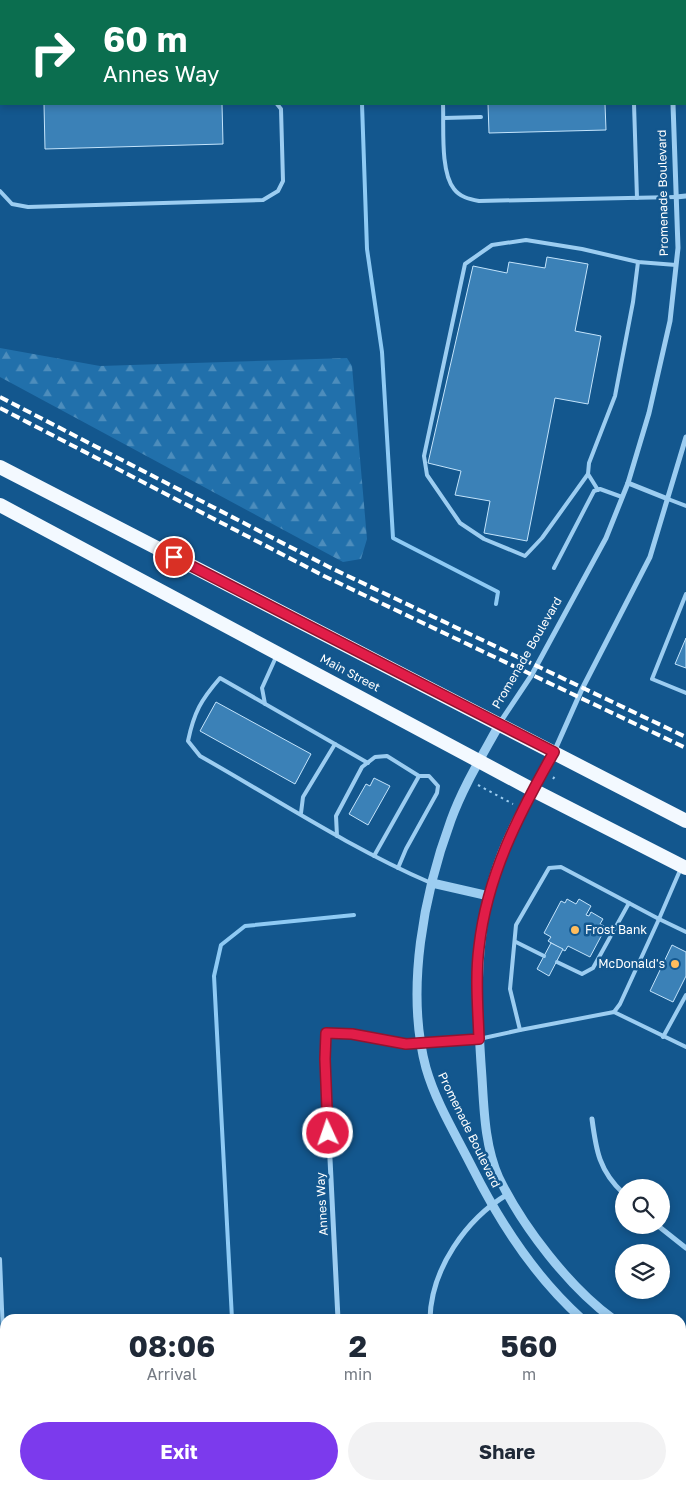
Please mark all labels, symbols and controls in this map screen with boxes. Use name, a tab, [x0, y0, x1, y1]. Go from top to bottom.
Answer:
text: 60 m	[103, 18, 187, 60]
icon: right	[20, 20, 85, 85]
text: Annes Way	[103, 60, 219, 87]
street label: Promenade Boulevard	[654, 130, 671, 256]
pin	[153, 536, 195, 578]
icon: arrive	[160, 543, 188, 571]
street label: Promenade Boulevard	[488, 594, 565, 711]
street label: Main Street	[317, 650, 383, 695]
place label: Frost Bank	[585, 922, 647, 937]
marker: Frost Bank	[569, 924, 581, 936]
place label: McDonald's	[598, 956, 665, 971]
marker: McDonald's	[669, 958, 681, 970]
street label: Promenade Boulevard	[435, 1070, 504, 1190]
position arrow	[301, 1106, 353, 1158]
street label: Annes Way	[312, 1172, 331, 1236]
map controls	[615, 1179, 670, 1299]
button: search	[615, 1179, 670, 1234]
button: layers	[615, 1244, 670, 1299]
text: 08:06	[128, 1328, 215, 1364]
text: 2	[349, 1328, 367, 1364]
text: 560	[501, 1328, 557, 1364]
text: Arrival	[147, 1364, 197, 1384]
text: min	[344, 1364, 372, 1384]
text: m	[522, 1364, 536, 1384]
button: Exit	[20, 1422, 338, 1480]
button: Share	[348, 1422, 666, 1480]

